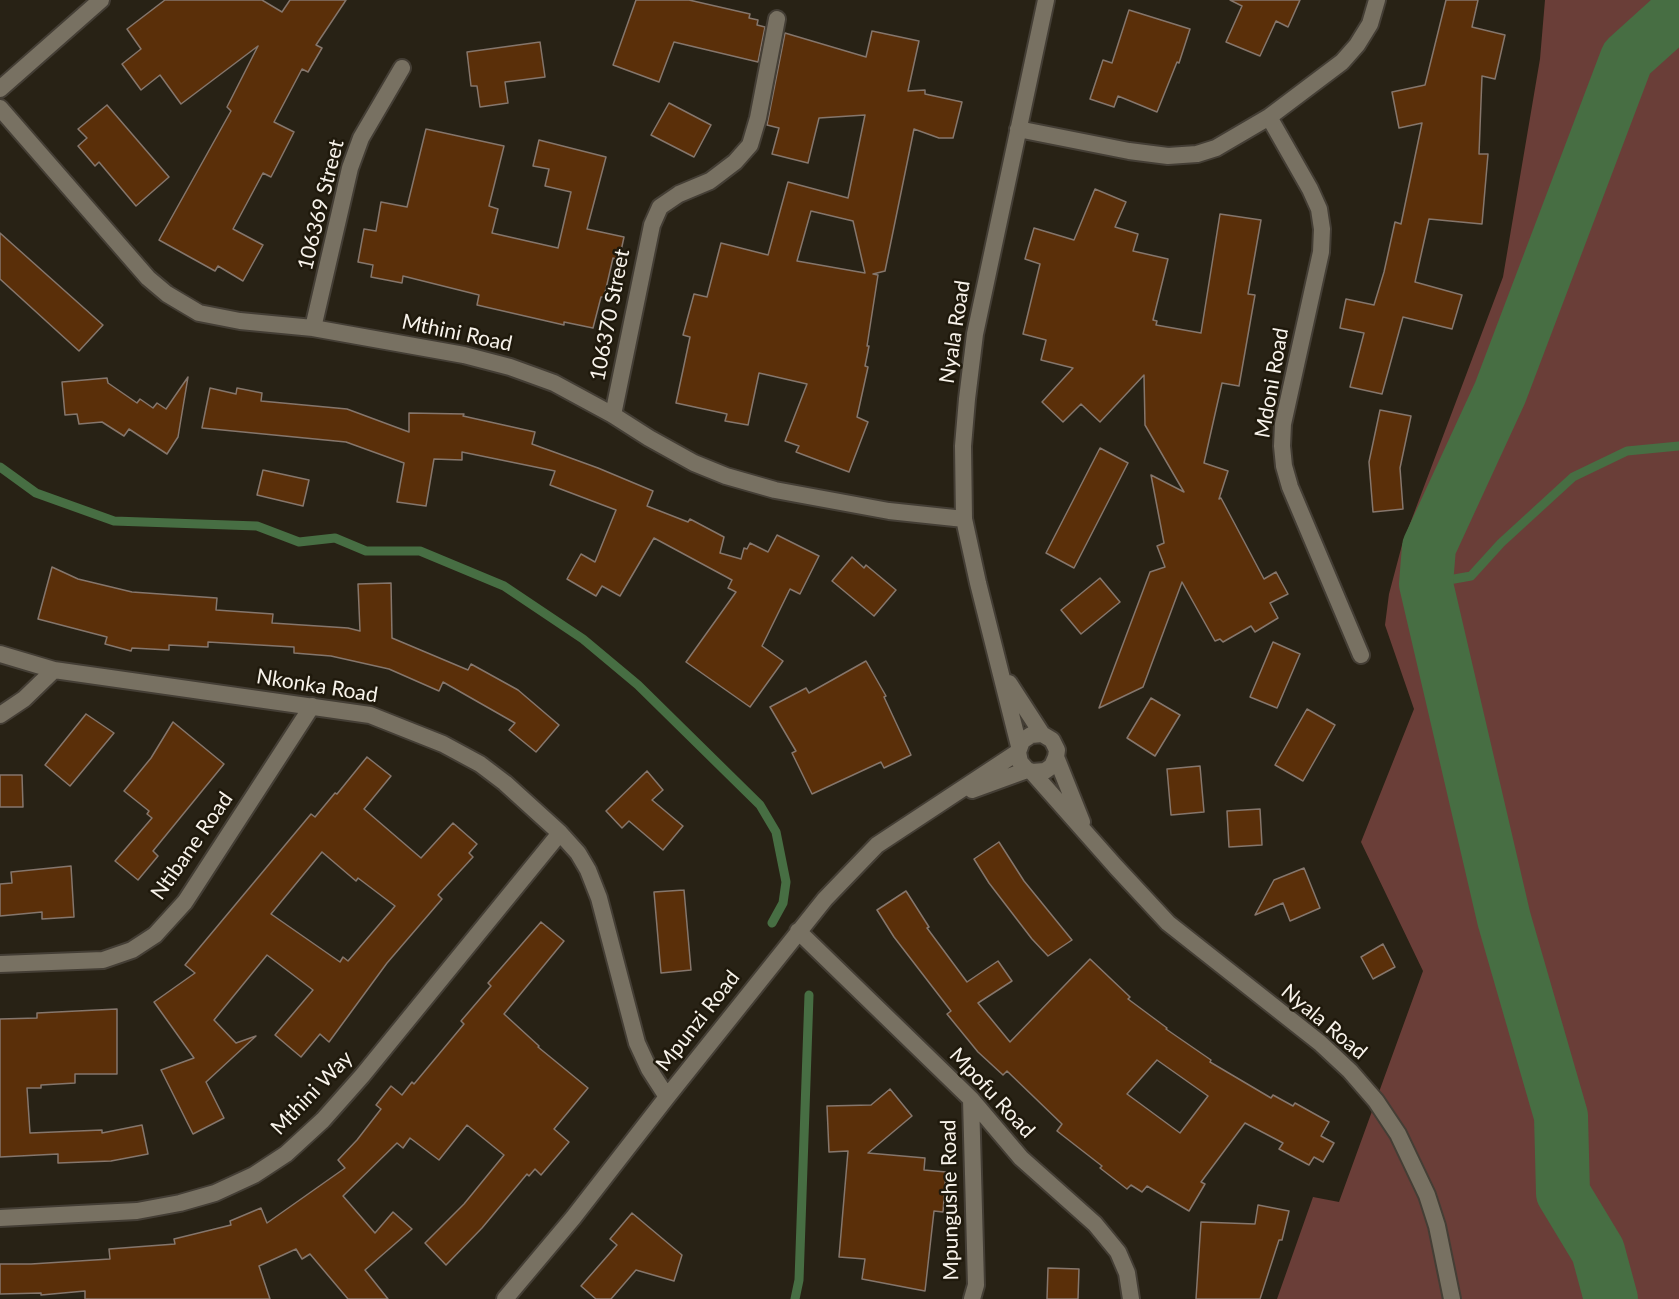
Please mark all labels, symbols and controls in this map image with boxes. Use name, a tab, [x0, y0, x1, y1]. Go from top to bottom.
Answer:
street label: 106369 Street	[293, 137, 349, 273]
street label: 106370 Street	[585, 247, 635, 383]
street label: Nyala Road	[934, 279, 976, 385]
street label: Mthini Road	[400, 309, 514, 357]
street label: Mdoni Road	[1250, 326, 1294, 440]
street label: Nkonka Road	[254, 664, 380, 708]
street label: Ntibane Road	[146, 787, 238, 905]
street label: Mpunzi Road	[651, 966, 745, 1076]
street label: Nyala Road	[1276, 979, 1372, 1065]
street label: Mpofu Road	[944, 1043, 1040, 1143]
street label: Mthini Way	[266, 1046, 358, 1140]
street label: Mpungushe Road	[936, 1119, 964, 1281]

